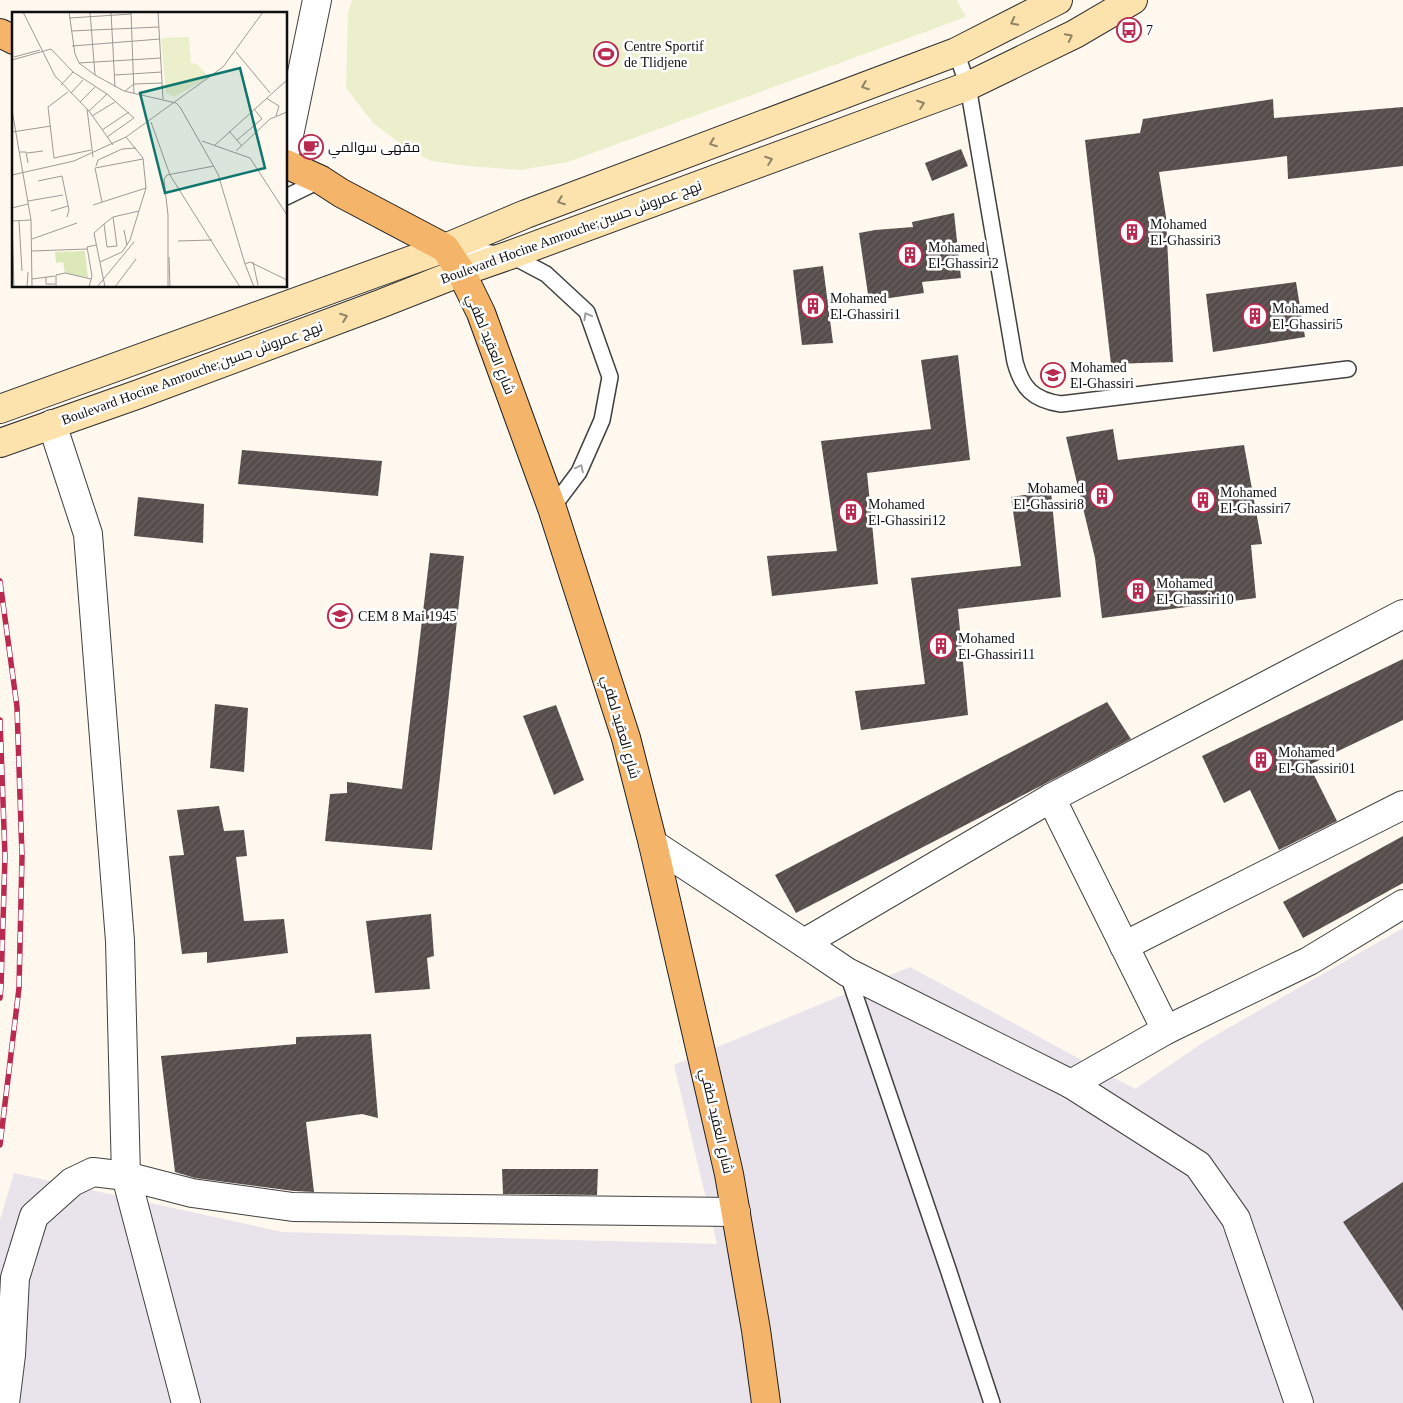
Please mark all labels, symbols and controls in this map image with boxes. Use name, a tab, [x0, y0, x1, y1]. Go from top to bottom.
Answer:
inset map	[12, 12, 288, 288]
one-way arrow	[1011, 16, 1020, 26]
bus stop icon: 7	[1116, 17, 1142, 43]
place label: 7	[1146, 23, 1153, 38]
one-way arrow	[1064, 33, 1073, 43]
place label: Centre Sportif de Tlidjene	[624, 39, 704, 70]
sports icon: Centre Sportif de Tlidjene	[593, 41, 619, 67]
one-way arrow	[862, 80, 870, 90]
one-way arrow	[917, 100, 925, 110]
cafe icon: مقهى سوالمي	[298, 134, 324, 160]
one-way arrow	[709, 137, 718, 147]
place label: مقهى سوالمي	[328, 140, 420, 159]
one-way arrow	[764, 156, 773, 166]
street label: Boulevard Hocine Amrouche;نهج عمروش حسين	[438, 178, 704, 288]
one-way arrow	[557, 194, 566, 205]
place label: Mohamed El-Ghassiri3	[1150, 217, 1221, 248]
building icon: Mohamed El-Ghassiri3	[1119, 219, 1145, 245]
place label: Mohamed El-Ghassiri2	[928, 240, 999, 271]
building icon: Mohamed El-Ghassiri2	[897, 242, 923, 268]
place label: Mohamed El-Ghassiri1	[830, 291, 901, 322]
street label: شارع العقيد لطفي	[460, 292, 518, 398]
building icon: Mohamed El-Ghassiri1	[800, 293, 826, 319]
place label: Mohamed El-Ghassiri5	[1272, 301, 1343, 332]
building icon: Mohamed El-Ghassiri5	[1242, 303, 1268, 329]
one-way arrow	[583, 312, 593, 321]
one-way arrow	[339, 313, 347, 323]
street label: Boulevard Hocine Amrouche;نهج عمروش حسين	[59, 319, 325, 429]
place label: Mohamed El-Ghassiri	[1070, 360, 1134, 391]
school or university icon: Mohamed El-Ghassiri	[1040, 362, 1066, 388]
one-way arrow	[574, 464, 584, 473]
place label: Mohamed El-Ghassiri8	[1013, 481, 1084, 512]
building icon: Mohamed El-Ghassiri8	[1089, 483, 1115, 509]
place label: Mohamed El-Ghassiri7	[1220, 485, 1291, 516]
building icon: Mohamed El-Ghassiri7	[1190, 487, 1216, 513]
place label: Mohamed El-Ghassiri12	[868, 497, 946, 528]
building icon: Mohamed El-Ghassiri12	[838, 499, 864, 525]
place label: Mohamed El-Ghassiri10	[1156, 576, 1234, 607]
building icon: Mohamed El-Ghassiri10	[1125, 578, 1151, 604]
school or university icon: CEM 8 Mai 1945	[327, 603, 353, 629]
place label: CEM 8 Mai 1945	[358, 609, 456, 624]
place label: Mohamed El-Ghassiri11	[958, 631, 1035, 662]
building icon: Mohamed El-Ghassiri11	[928, 633, 954, 659]
street label: شارع العقيد لطفي	[595, 674, 642, 782]
place label: Mohamed El-Ghassiri01	[1278, 745, 1356, 776]
building icon: Mohamed El-Ghassiri01	[1248, 747, 1274, 773]
street label: شارع العقيد لطفي	[693, 1067, 736, 1176]

